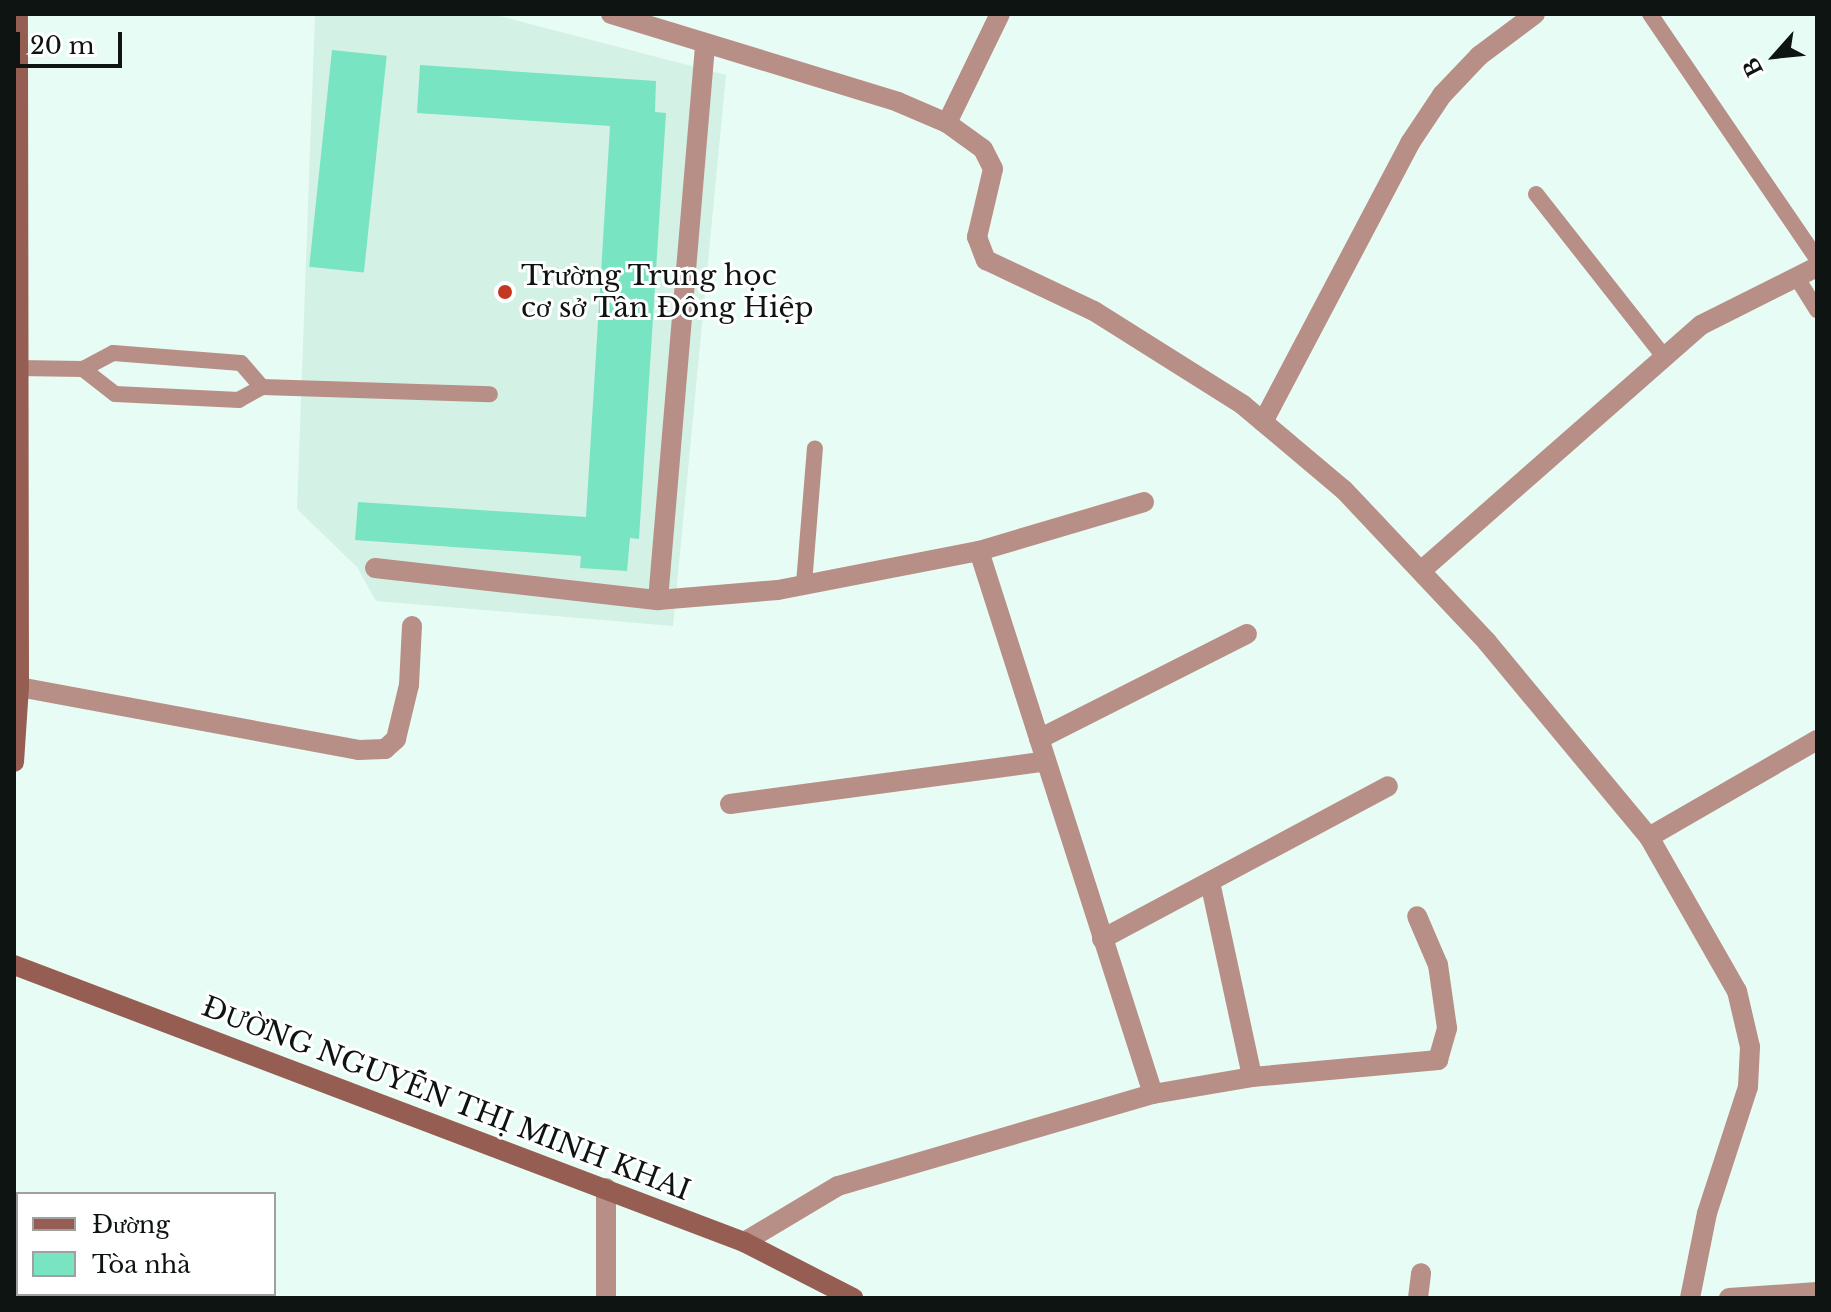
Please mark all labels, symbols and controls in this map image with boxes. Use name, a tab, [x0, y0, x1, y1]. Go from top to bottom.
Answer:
scale bar	[20, 16, 126, 66]
north arrow	[1735, 16, 1815, 96]
text: 20 m	[30, 31, 95, 60]
text: B	[1737, 53, 1769, 81]
place label: Trường Trung học cơ sở Tân Đông Hiệp	[521, 259, 815, 325]
marker: Trường Trung học cơ sở Tân Đông Hiệp	[496, 283, 514, 301]
street label: ĐƯỜNG NGUYỄN THỊ MINH KHAI	[196, 990, 696, 1208]
legend	[16, 1192, 276, 1296]
text: Đường	[92, 1210, 170, 1239]
text: Tòa nhà	[92, 1250, 191, 1279]

